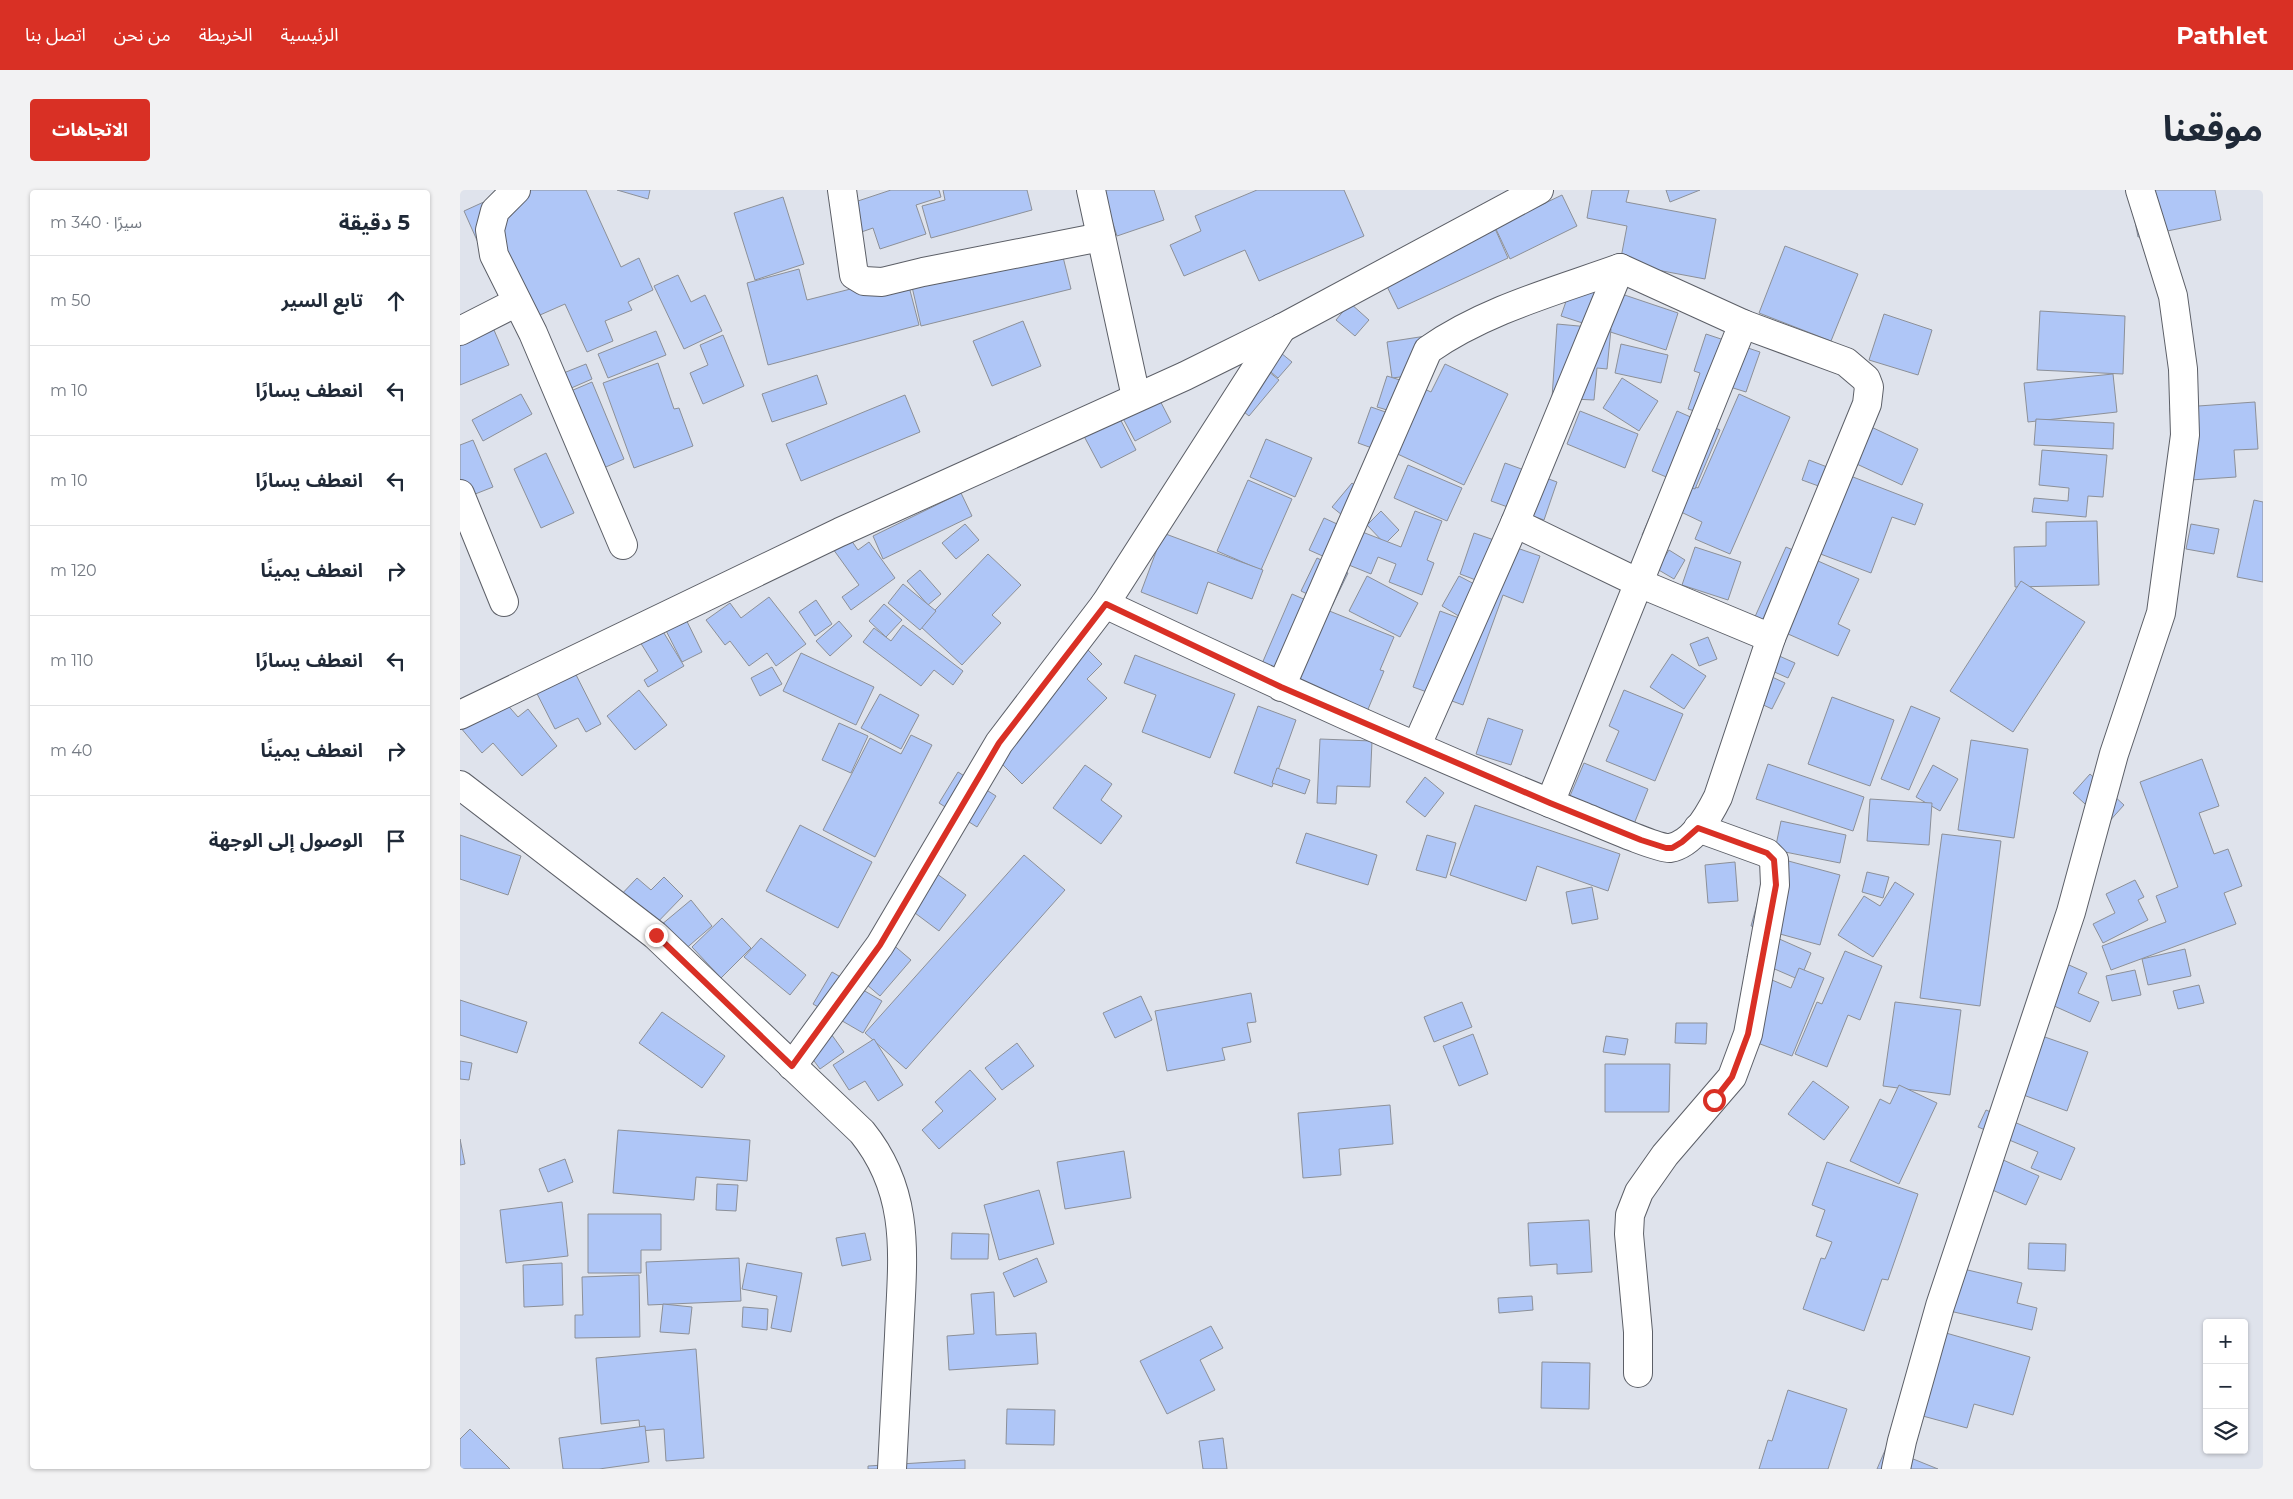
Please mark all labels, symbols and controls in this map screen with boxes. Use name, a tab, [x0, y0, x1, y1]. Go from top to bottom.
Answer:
text: Pathlet	[2176, 21, 2268, 50]
text: اتصل بنا	[25, 24, 86, 46]
text: من نحن	[114, 24, 171, 46]
text: الخريطة	[199, 24, 253, 46]
text: الرئيسية	[281, 24, 338, 46]
button: الاتجاهات	[30, 99, 150, 161]
text: موقعنا	[2163, 107, 2263, 150]
text: 5 دقيقة	[339, 210, 410, 235]
text: سيرًا · 340 m	[50, 213, 142, 232]
icon: ahead	[382, 287, 410, 315]
text: تابع السير	[281, 289, 363, 312]
text: 50 m	[50, 291, 91, 310]
icon: left	[382, 377, 410, 405]
text: انعطف يسارًا	[256, 379, 363, 402]
text: 10 m	[50, 381, 88, 400]
icon: left	[382, 467, 410, 495]
text: انعطف يسارًا	[256, 469, 363, 492]
text: 10 m	[50, 471, 88, 490]
icon: right	[382, 557, 410, 585]
text: انعطف يمينًا	[260, 559, 363, 582]
text: 120 m	[50, 561, 97, 580]
icon: left	[382, 647, 410, 675]
text: انعطف يسارًا	[256, 649, 363, 672]
text: 110 m	[50, 651, 93, 670]
icon: right	[382, 737, 410, 765]
text: انعطف يمينًا	[260, 739, 363, 762]
text: 40 m	[50, 741, 92, 760]
icon: arrive	[382, 827, 410, 855]
text: الوصول إلى الوجهة	[209, 829, 363, 852]
route end	[645, 924, 668, 947]
route start	[1703, 1089, 1726, 1112]
map controls	[2203, 1319, 2248, 1454]
button: +	[2203, 1319, 2248, 1364]
button: −	[2203, 1364, 2248, 1409]
button: layers	[2203, 1409, 2248, 1454]

